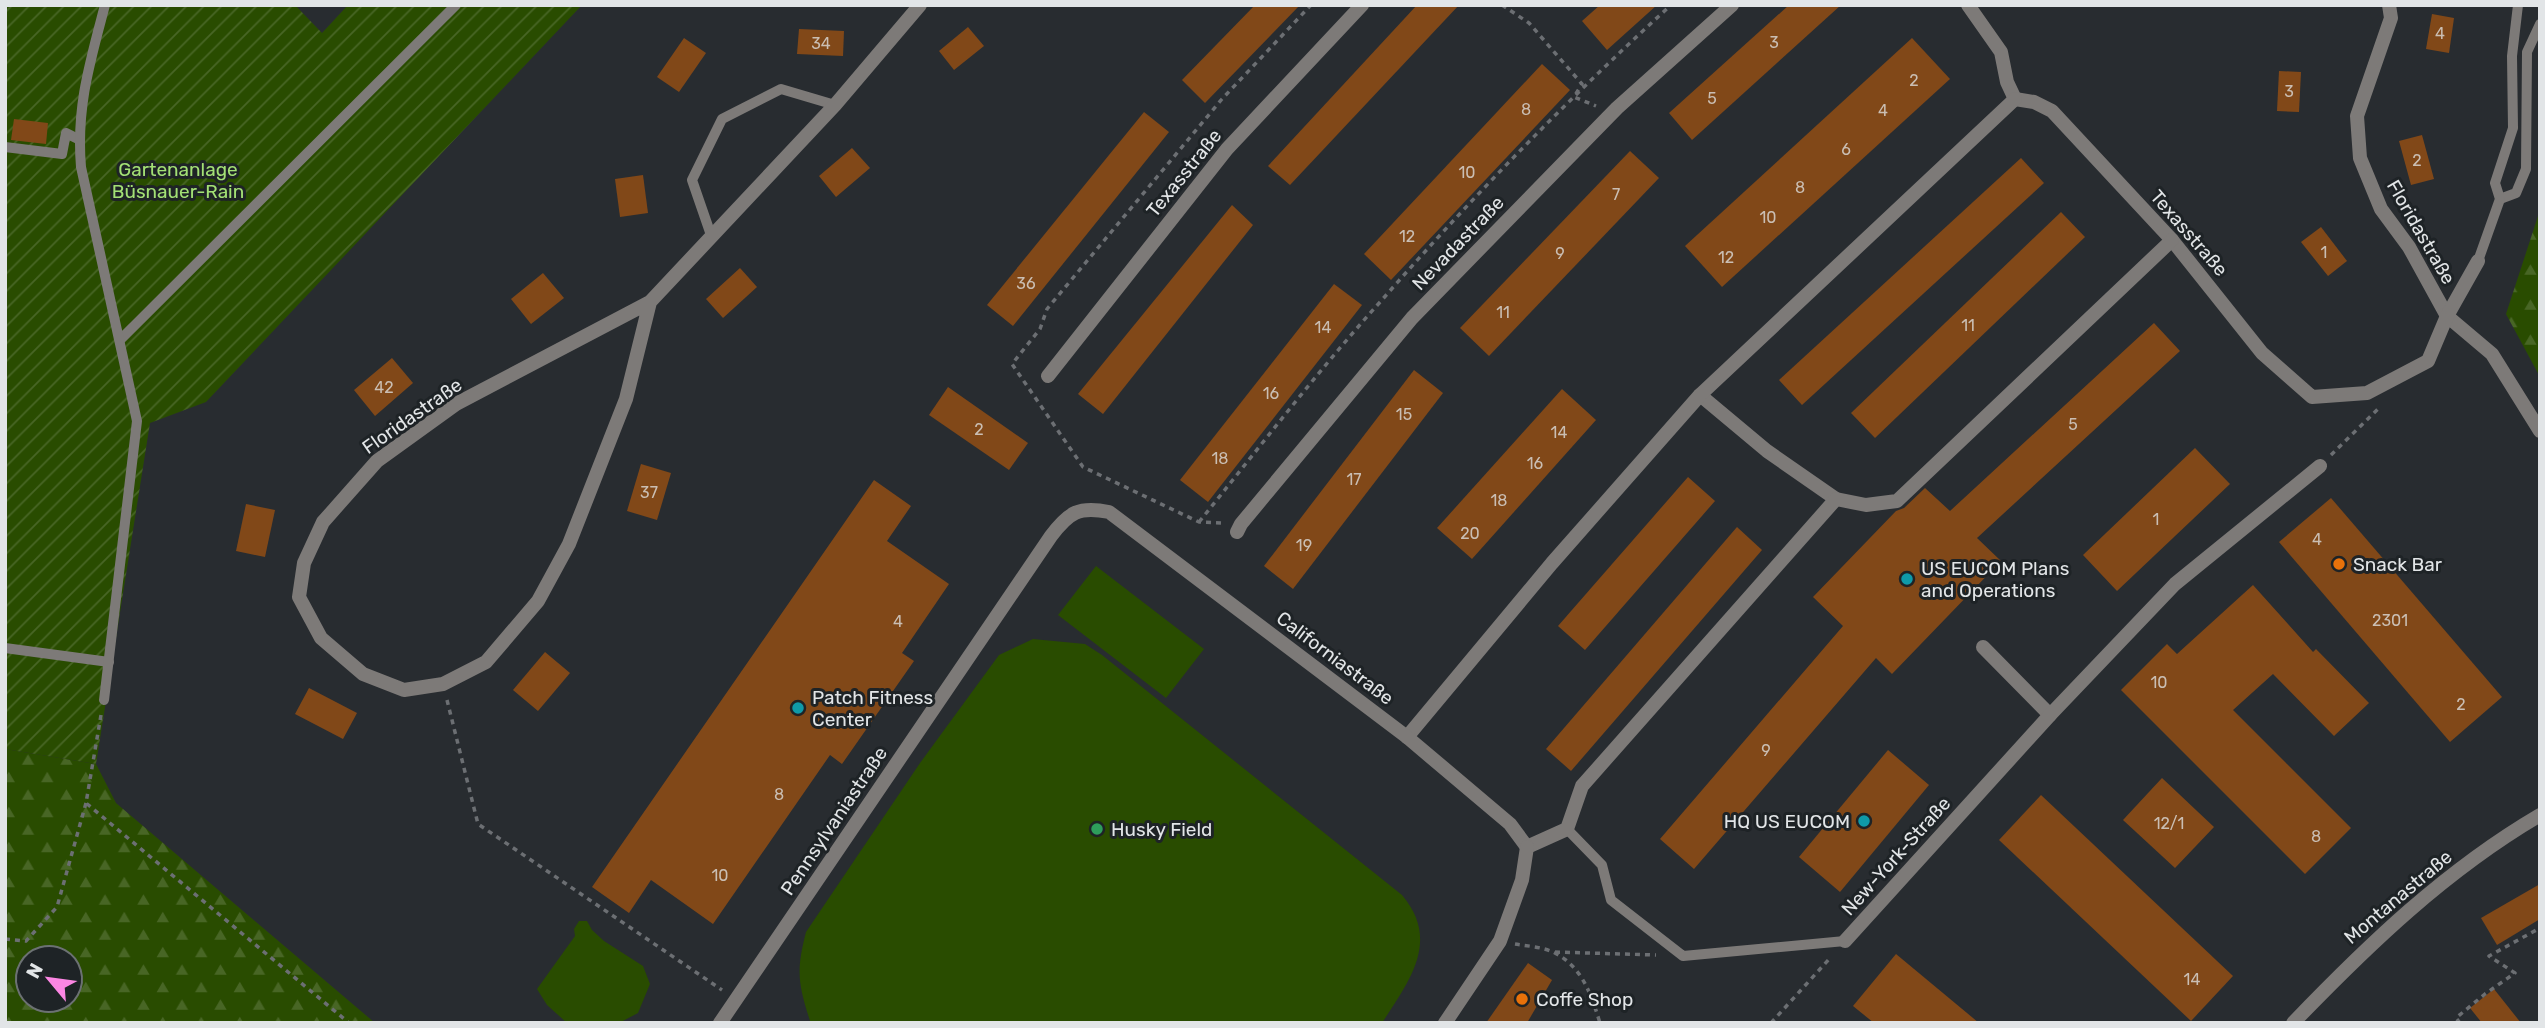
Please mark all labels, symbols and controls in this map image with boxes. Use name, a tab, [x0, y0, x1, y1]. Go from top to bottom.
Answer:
house number: 4	[2435, 24, 2445, 43]
house number: 3	[1769, 33, 1779, 52]
house number: 34	[811, 34, 831, 53]
house number: 2	[1909, 71, 1919, 90]
house number: 3	[2284, 82, 2294, 101]
house number: 5	[1707, 89, 1717, 108]
house number: 8	[1521, 100, 1531, 119]
house number: 4	[1878, 101, 1888, 120]
street label: Texasstraße	[1142, 124, 1226, 222]
house number: 6	[1841, 140, 1851, 159]
house number: 2	[2412, 151, 2422, 170]
park label: Gartenanlage Büsnauer-Rain	[112, 158, 244, 203]
house number: 10	[1458, 163, 1476, 182]
street label: Floridastraße	[2382, 176, 2460, 288]
house number: 8	[1795, 178, 1805, 197]
house number: 7	[1612, 185, 1620, 204]
street label: Texasstraße	[2145, 185, 2233, 281]
street label: Nevadastraße	[1407, 191, 1509, 295]
house number: 10	[1759, 208, 1777, 227]
house number: 12	[1399, 227, 1415, 246]
house number: 1	[2321, 243, 2327, 262]
house number: 9	[1555, 244, 1565, 263]
house number: 12	[1718, 248, 1734, 267]
house number: 36	[1016, 274, 1036, 293]
house number: 11	[1496, 303, 1510, 322]
house number: 11	[1961, 316, 1975, 335]
house number: 14	[1315, 318, 1331, 337]
street label: Floridastraße	[358, 373, 466, 459]
house number: 42	[374, 378, 394, 397]
house number: 16	[1263, 384, 1280, 403]
house number: 15	[1396, 405, 1412, 424]
house number: 5	[2068, 415, 2078, 434]
house number: 2	[974, 420, 984, 439]
house number: 14	[1551, 423, 1567, 442]
house number: 18	[1211, 449, 1229, 468]
house number: 16	[1527, 454, 1544, 473]
house number: 17	[1346, 470, 1362, 489]
house number: 37	[640, 483, 658, 502]
house number: 18	[1490, 491, 1508, 510]
house number: 1	[2153, 510, 2159, 529]
house number: 20	[1460, 524, 1480, 543]
house number: 4	[2312, 530, 2322, 549]
house number: 19	[1296, 536, 1312, 555]
place label: Snack Bar	[2353, 553, 2443, 576]
marker: Snack Bar	[2331, 556, 2347, 572]
place label: US EUCOM Plans and Operations	[1921, 557, 2069, 602]
marker: US EUCOM Plans and Operations	[1899, 571, 1915, 587]
street label: Californiastraße	[1272, 606, 1398, 710]
house number: 2301	[2372, 611, 2408, 630]
house number: 4	[893, 612, 903, 631]
house number: 10	[2150, 673, 2168, 692]
place label: Patch Fitness Center	[812, 686, 933, 731]
house number: 2	[2456, 695, 2466, 714]
marker: Patch Fitness Center	[790, 700, 806, 716]
house number: 9	[1761, 741, 1771, 760]
street label: Pennsylvaniastraße	[776, 742, 892, 900]
house number: 8	[774, 785, 784, 804]
street label: New-York-Straße	[1837, 792, 1955, 920]
place label: HQ US EUCOM	[1724, 810, 1850, 833]
marker: HQ US EUCOM	[1856, 813, 1872, 829]
house number: 12/1	[2154, 814, 2184, 833]
place label: Husky Field	[1111, 818, 1212, 841]
marker: Husky Field	[1089, 821, 1105, 837]
house number: 8	[2311, 827, 2321, 846]
street label: Montanastraße	[2339, 845, 2457, 949]
house number: 10	[711, 866, 729, 885]
north arrow	[14, 944, 84, 1014]
text: N	[21, 959, 48, 983]
house number: 14	[2184, 970, 2200, 989]
place label: Coffe Shop	[1536, 988, 1633, 1011]
marker: Coffe Shop	[1514, 991, 1530, 1007]

